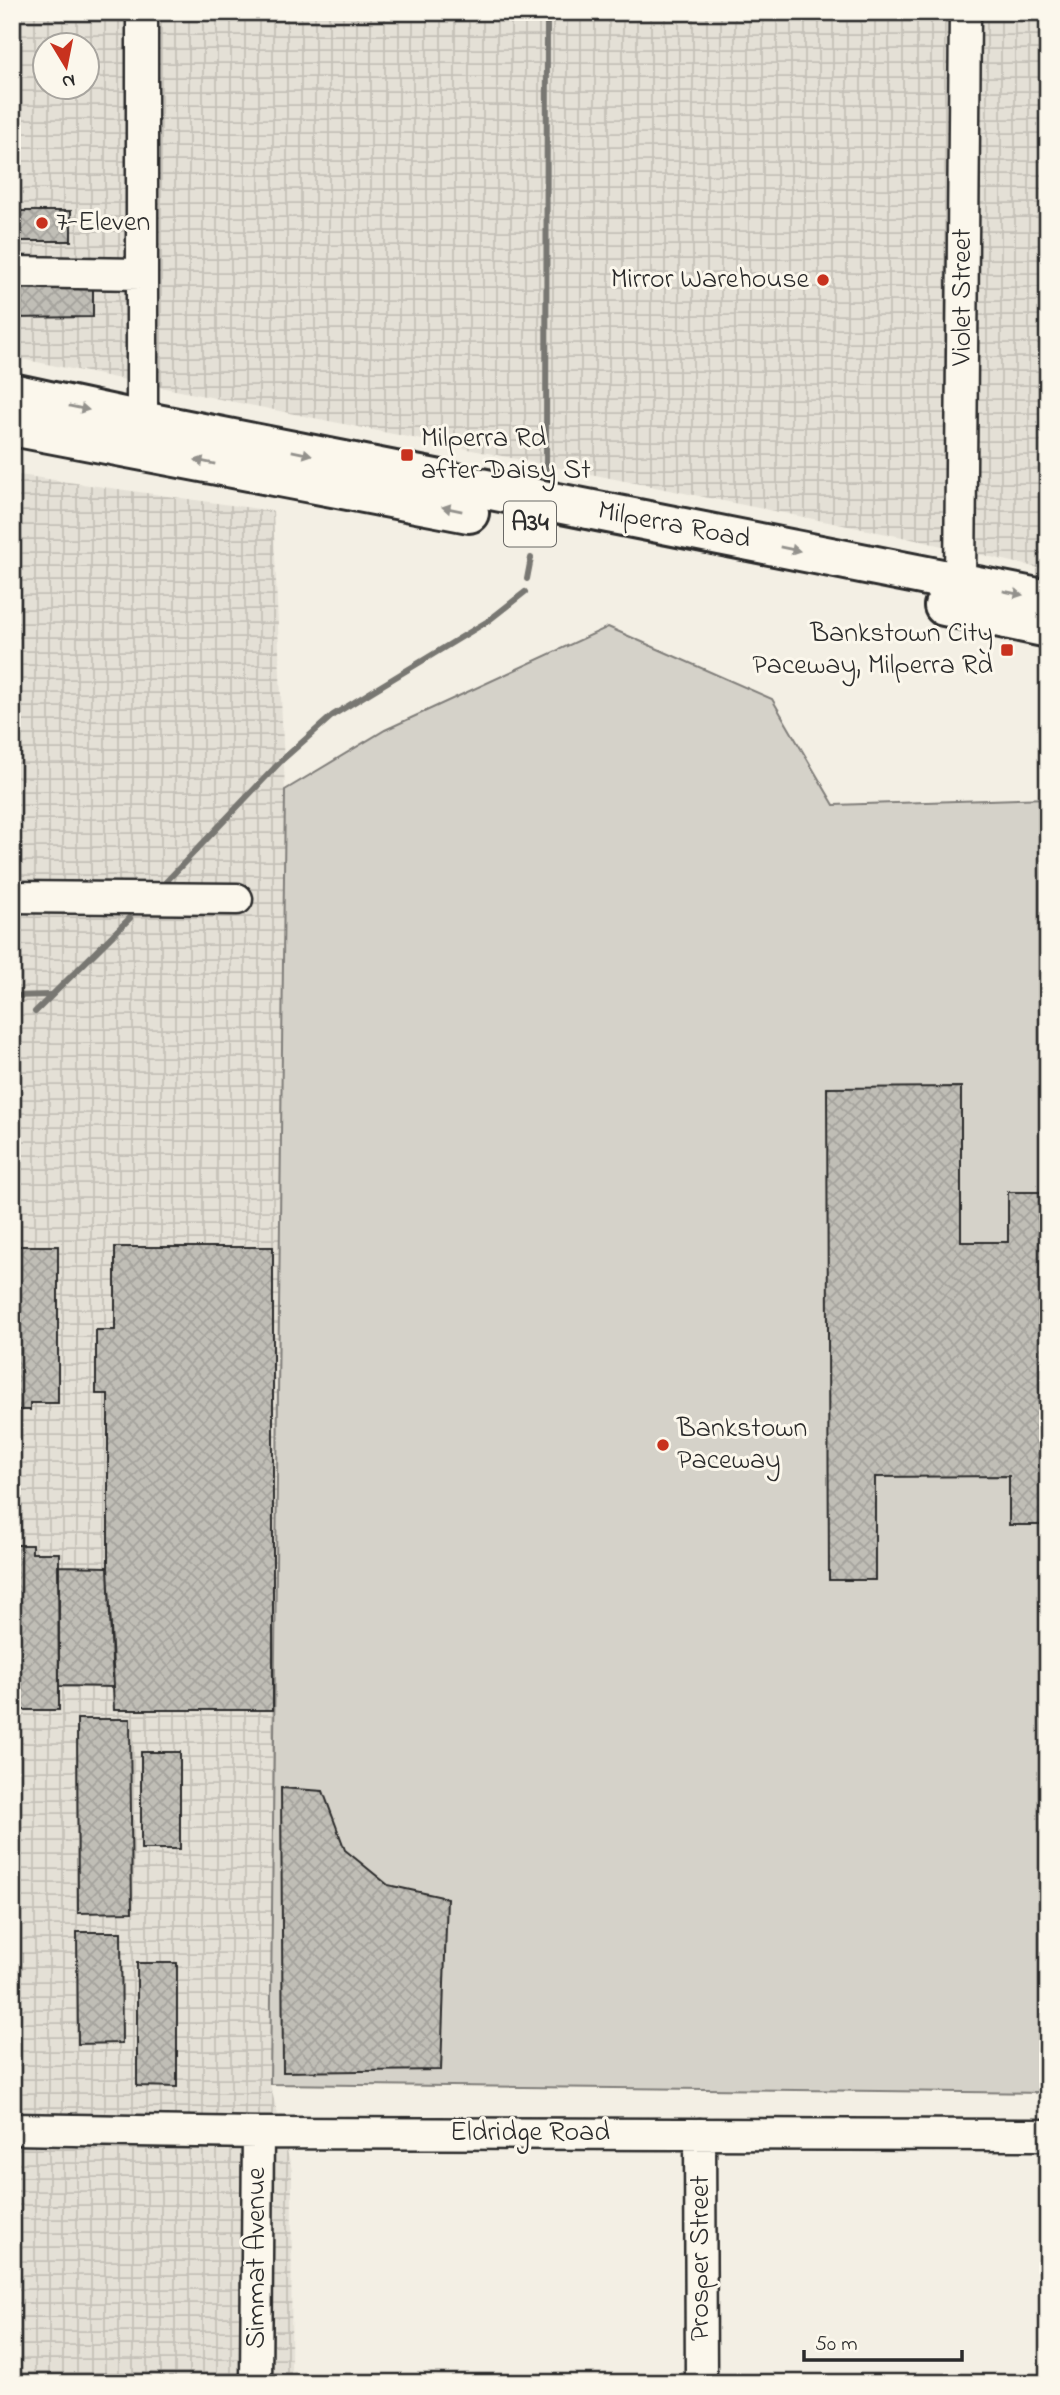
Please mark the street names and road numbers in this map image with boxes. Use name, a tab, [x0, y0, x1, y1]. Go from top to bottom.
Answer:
street label: Violet Street	[943, 228, 984, 367]
street label: Milperra Road	[594, 491, 754, 561]
road number: A34	[504, 502, 556, 546]
street label: Eldridge Road	[450, 2113, 610, 2154]
street label: Simmat Avenue	[237, 2167, 278, 2349]
street label: Prosper Street	[681, 2175, 722, 2341]

